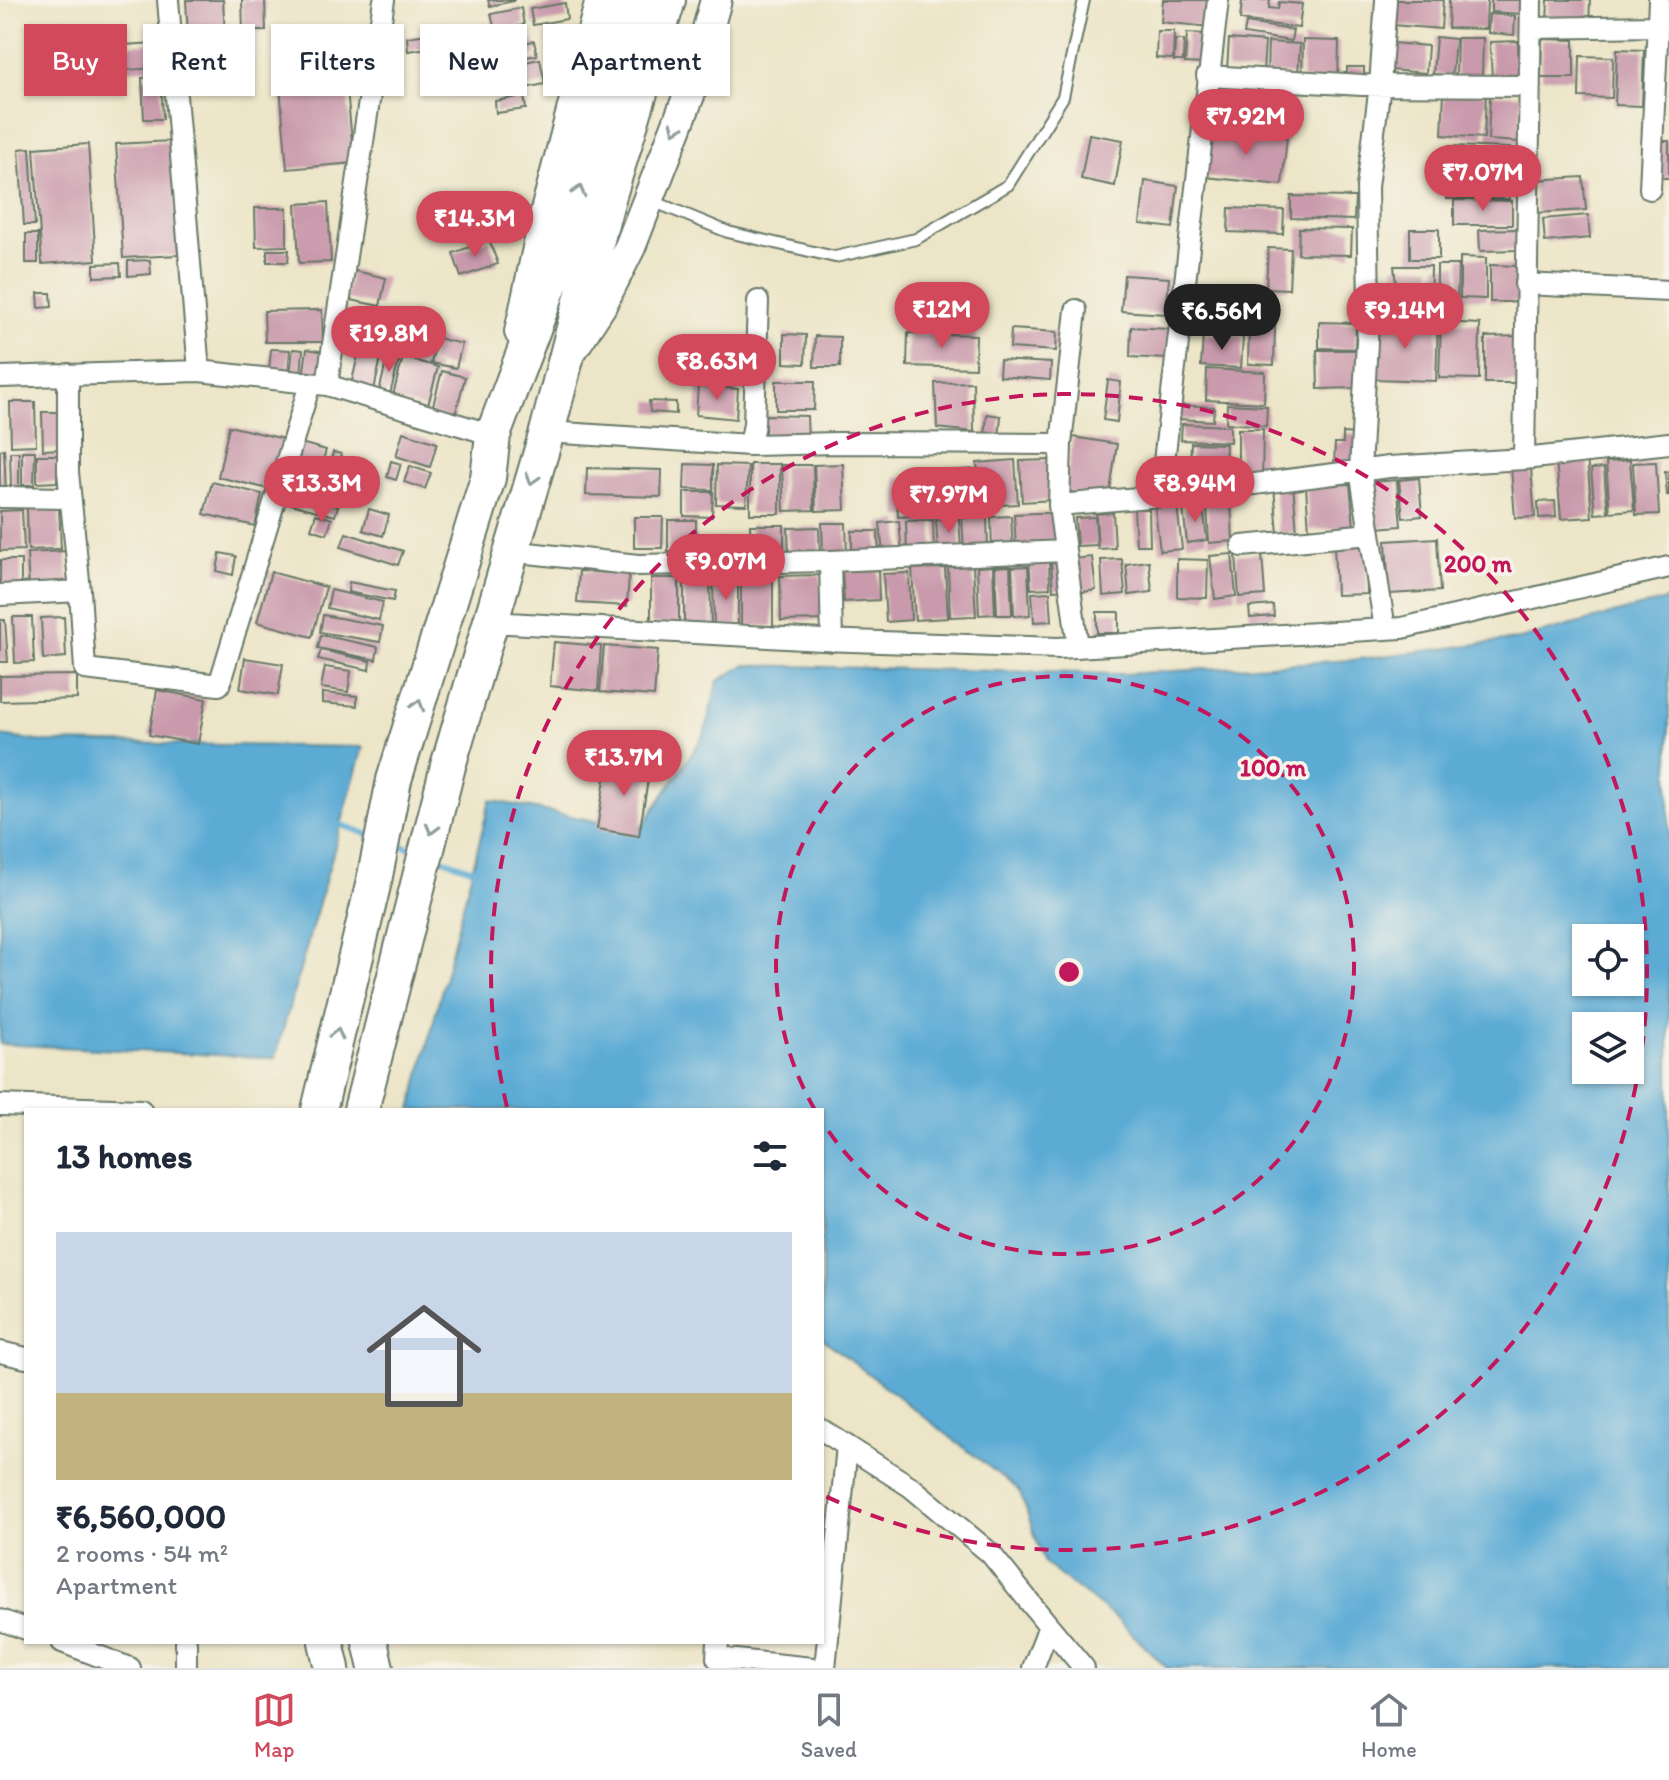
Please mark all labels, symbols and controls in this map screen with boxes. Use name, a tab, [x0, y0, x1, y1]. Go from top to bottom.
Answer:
chip: Buy	[24, 24, 127, 96]
chip: Rent	[143, 24, 255, 96]
chip: Filters	[271, 24, 404, 96]
chip: New	[420, 24, 527, 96]
chip: Apartment	[543, 24, 730, 96]
pin: ₹7.92M	[1181, 89, 1311, 157]
text: ₹7.92M	[1206, 99, 1286, 131]
one-way arrow	[669, 120, 686, 134]
pin: ₹7.07M	[1418, 145, 1548, 213]
text: ₹7.07M	[1442, 155, 1524, 187]
one-way arrow	[570, 185, 586, 199]
pin: ₹14.3M	[410, 191, 540, 259]
text: ₹14.3M	[434, 201, 516, 233]
pin: ₹12M	[895, 282, 989, 350]
pin: ₹9.14M	[1340, 283, 1470, 351]
pin: ₹6.56M	[1157, 284, 1287, 352]
text: ₹12M	[913, 292, 971, 324]
text: ₹9.14M	[1365, 293, 1445, 325]
text: ₹6.56M	[1182, 294, 1262, 326]
pin: ₹19.8M	[324, 306, 454, 374]
text: ₹19.8M	[349, 316, 429, 348]
pin: ₹8.63M	[652, 334, 782, 402]
text: ₹8.63M	[676, 344, 758, 376]
pin: ₹13.3M	[257, 456, 387, 524]
pin: ₹8.94M	[1130, 456, 1260, 524]
text: ₹13.3M	[282, 466, 362, 498]
text: ₹8.94M	[1154, 466, 1237, 498]
pin: ₹7.97M	[884, 467, 1014, 535]
one-way arrow	[525, 472, 541, 486]
text: ₹7.97M	[910, 477, 988, 509]
pin: ₹9.07M	[661, 534, 791, 602]
text: ₹9.07M	[685, 544, 767, 576]
text: 200 m	[1444, 549, 1513, 578]
one-way arrow	[408, 699, 424, 713]
pin: ₹13.7M	[559, 730, 689, 798]
text: ₹13.7M	[585, 740, 663, 772]
text: 100 m	[1240, 753, 1307, 782]
one-way arrow	[424, 822, 441, 836]
map controls	[1572, 924, 1644, 1084]
button: locate	[1572, 924, 1644, 996]
centre of rings	[1055, 958, 1083, 986]
button: layers	[1572, 1012, 1644, 1084]
one-way arrow	[328, 1028, 345, 1041]
icon: filters	[748, 1134, 792, 1178]
text: 13 homes	[56, 1136, 192, 1177]
icon: home	[352, 1284, 496, 1428]
text: ₹6,560,000	[56, 1496, 226, 1537]
text: 2 rooms · 54 m²	[56, 1537, 228, 1569]
text: Apartment	[56, 1569, 177, 1601]
tab: Map	[252, 1688, 296, 1763]
tab: Saved	[801, 1688, 857, 1763]
tab: Home	[1361, 1688, 1417, 1763]

